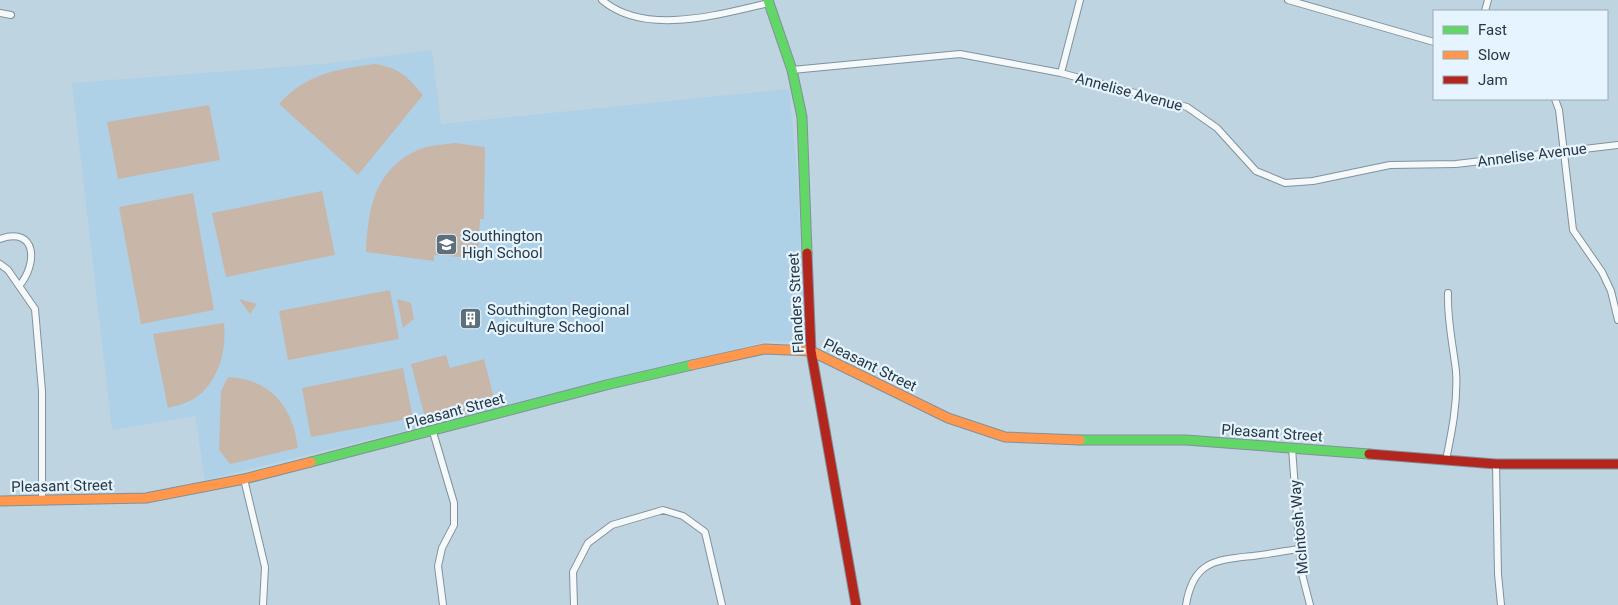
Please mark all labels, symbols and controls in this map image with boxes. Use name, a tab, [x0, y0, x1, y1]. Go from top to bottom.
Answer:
legend	[1433, 10, 1608, 100]
text: Fast	[1478, 21, 1507, 39]
text: Slow	[1478, 46, 1510, 64]
street label: Annelise Avenue	[1074, 69, 1185, 115]
text: Jam	[1478, 71, 1508, 89]
street label: Annelise Avenue	[1476, 139, 1588, 171]
place label: Southington High School	[462, 227, 543, 262]
school or university icon: Southington High School	[434, 233, 458, 257]
street label: Flanders Street	[784, 252, 808, 354]
place label: Southington Regional Agiculture School	[487, 301, 630, 336]
building icon: Southington Regional Agiculture School	[459, 307, 483, 331]
street label: Pleasant Street	[820, 335, 920, 395]
street label: Pleasant Street	[404, 389, 506, 433]
street label: Pleasant Street	[1221, 420, 1323, 446]
street label: Pleasant Street	[11, 476, 113, 496]
street label: McIntosh Way	[1286, 479, 1312, 575]

